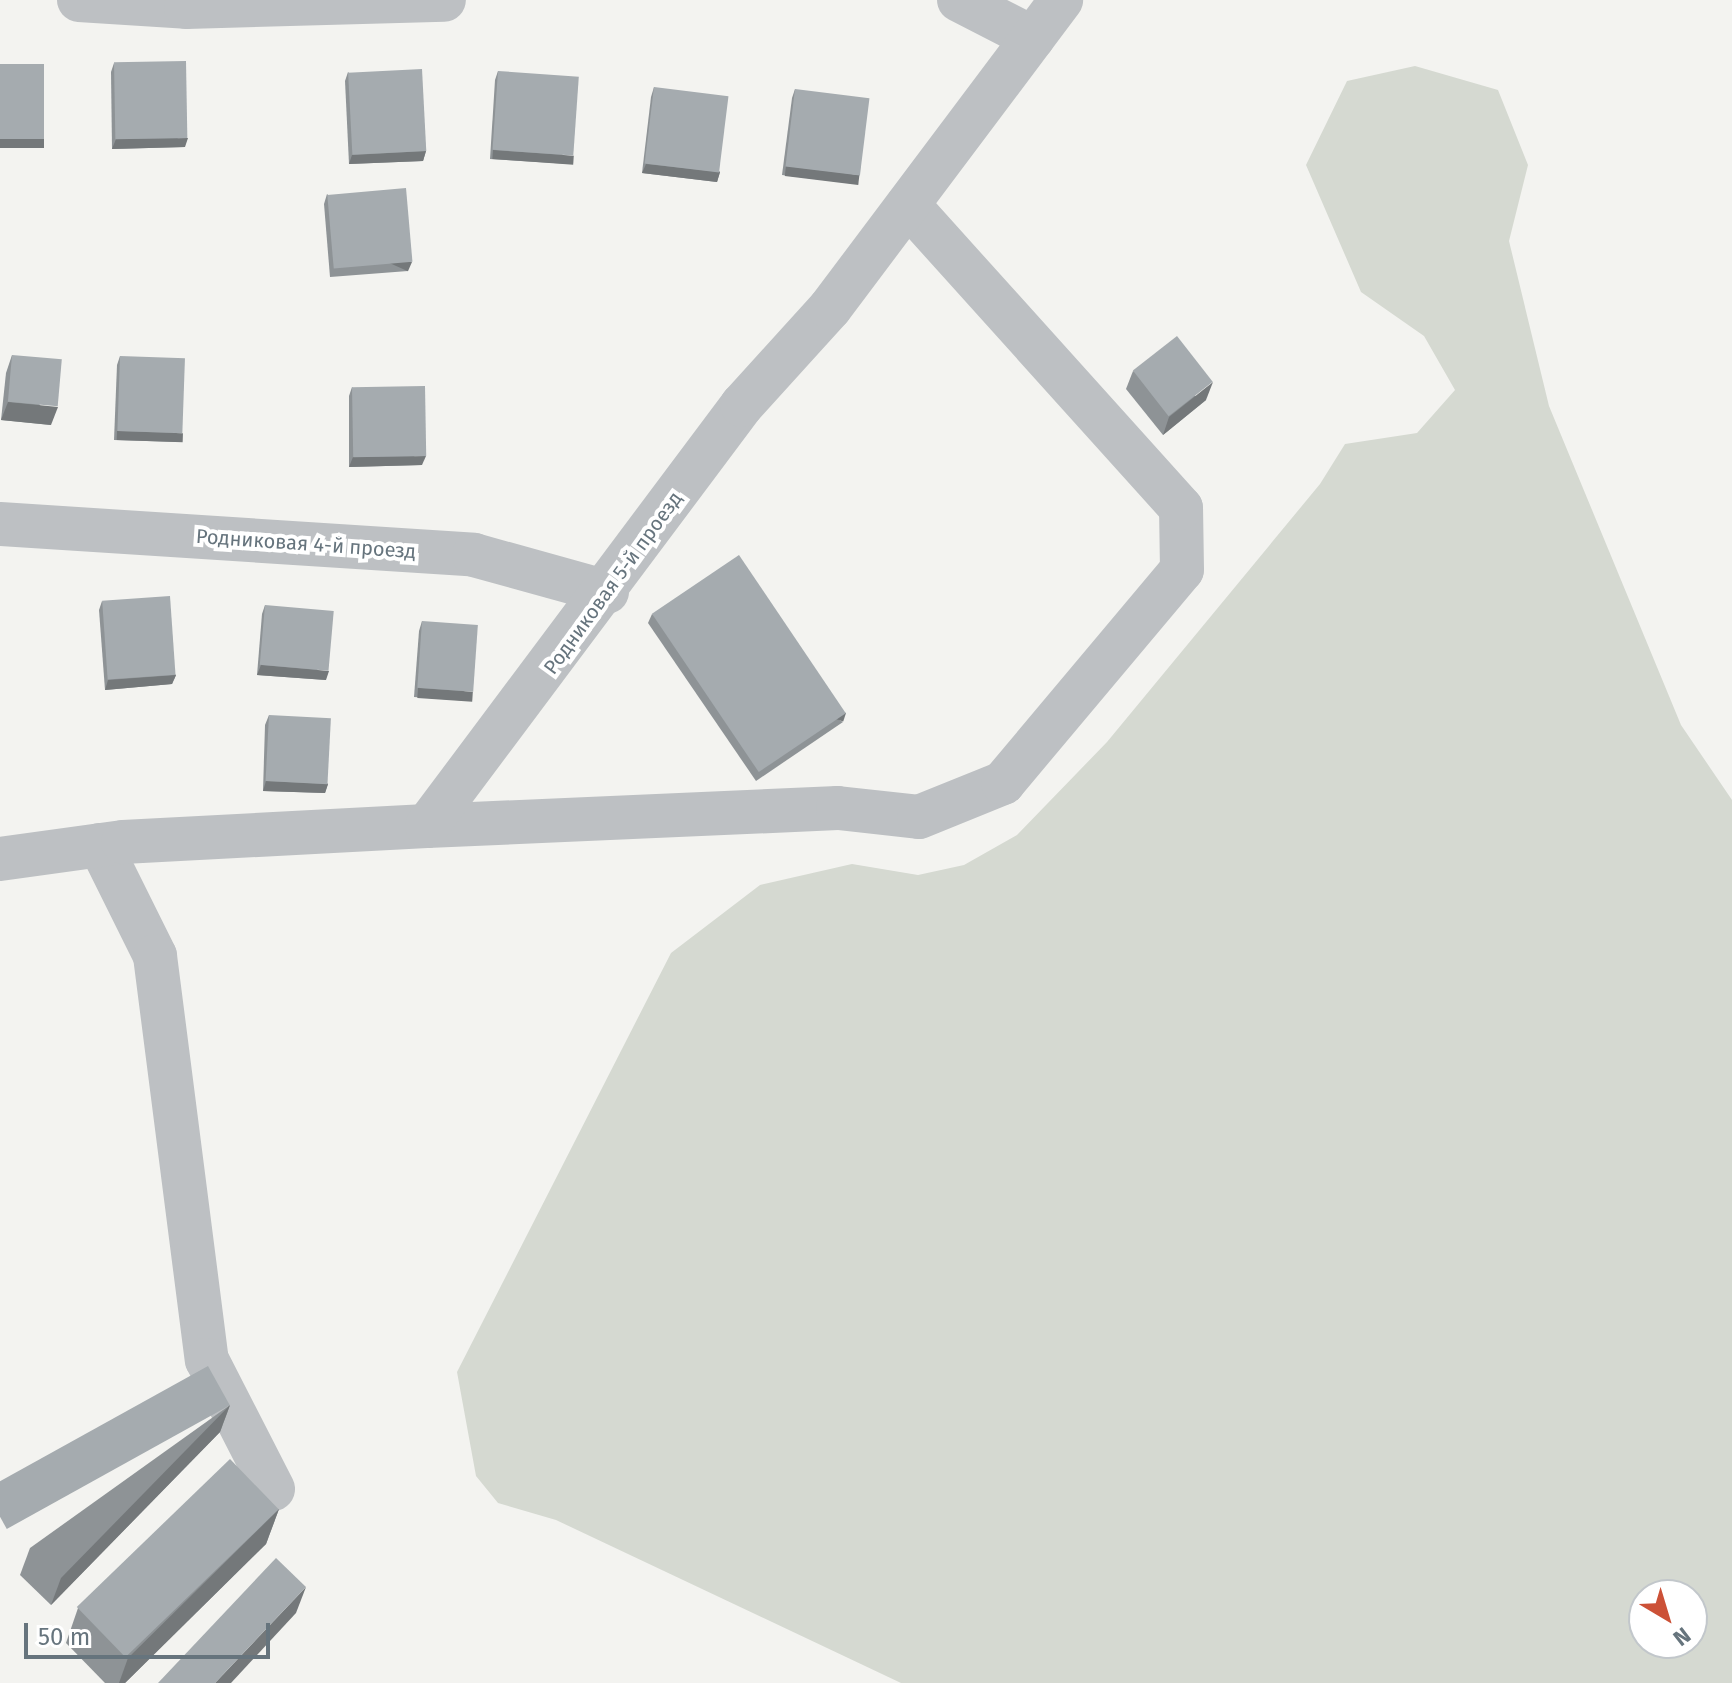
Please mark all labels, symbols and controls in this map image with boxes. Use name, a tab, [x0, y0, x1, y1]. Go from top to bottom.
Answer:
street label: Родниковая 5-й проезд	[539, 487, 687, 679]
street label: Родниковая 4-й проезд	[195, 524, 417, 564]
north arrow	[1628, 1579, 1708, 1659]
scale bar	[28, 1607, 274, 1657]
text: N	[1668, 1622, 1696, 1652]
text: 50 m	[38, 1623, 90, 1651]

